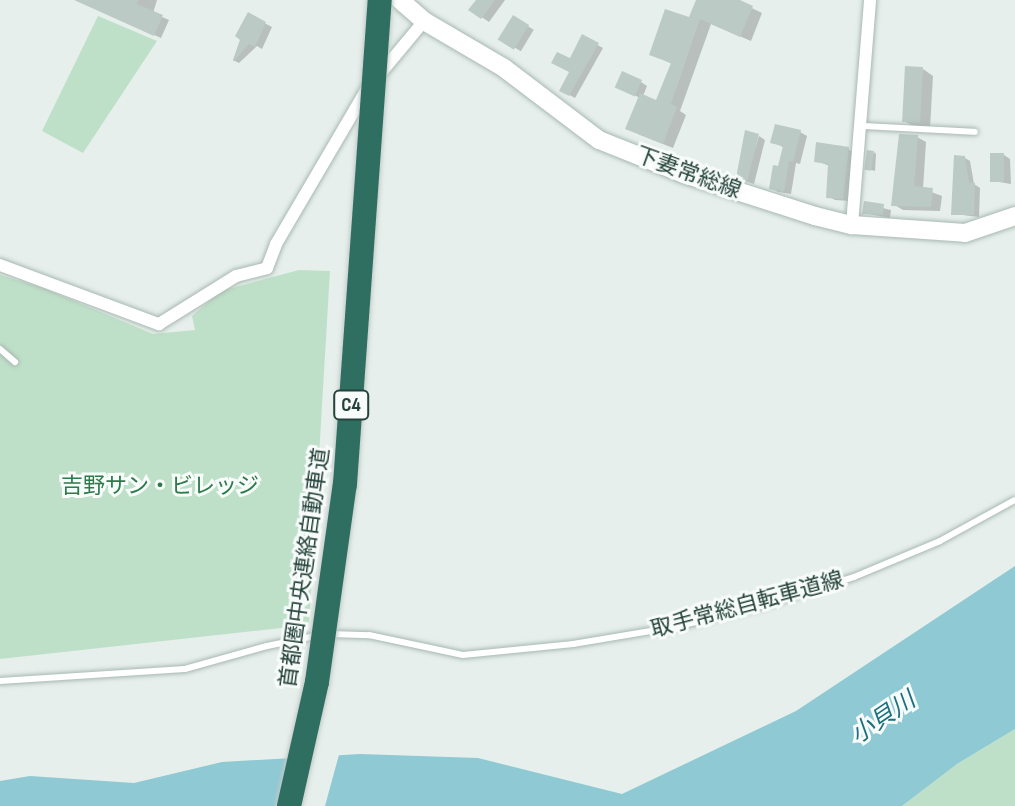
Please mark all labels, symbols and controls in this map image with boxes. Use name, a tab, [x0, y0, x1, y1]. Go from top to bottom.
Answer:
street label: 下妻常総線	[632, 142, 744, 204]
road number: C4	[333, 389, 369, 421]
street label: 首都圏中央連絡自動車道	[275, 446, 335, 690]
park label: 吉野サン・ビレッジ	[61, 474, 259, 500]
street label: 取手常総自転車道線	[648, 567, 846, 643]
water label: 小貝川	[845, 686, 921, 750]

